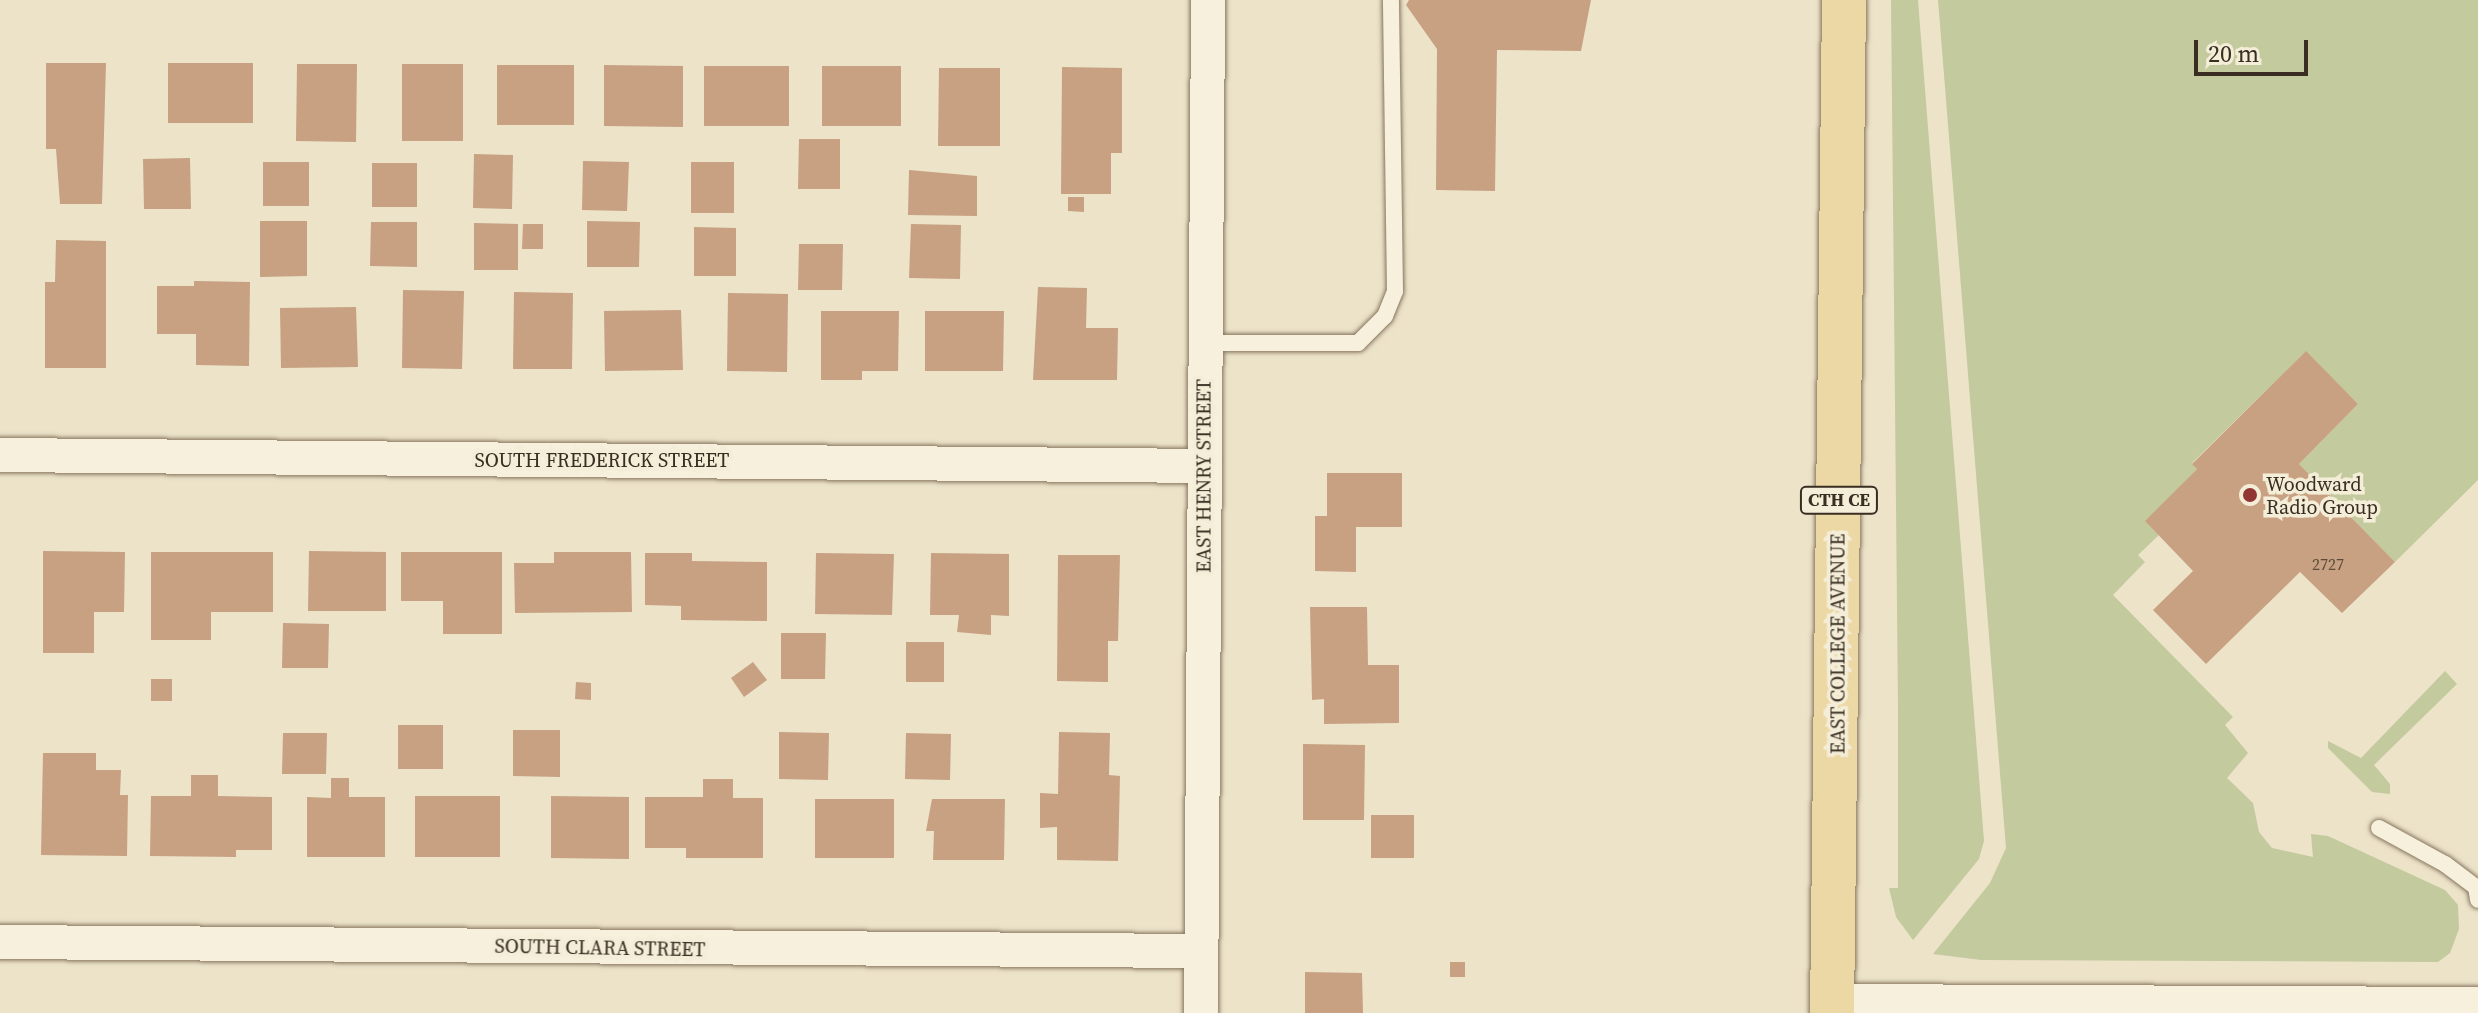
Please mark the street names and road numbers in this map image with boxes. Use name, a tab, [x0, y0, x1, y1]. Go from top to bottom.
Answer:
street label: EAST HENRY STREET	[1192, 378, 1216, 574]
street label: SOUTH FREDERICK STREET	[475, 448, 729, 472]
road number: CTH CE	[1799, 486, 1879, 514]
street label: EAST COLLEGE AVENUE	[1826, 534, 1850, 754]
street label: SOUTH CLARA STREET	[494, 934, 706, 962]

